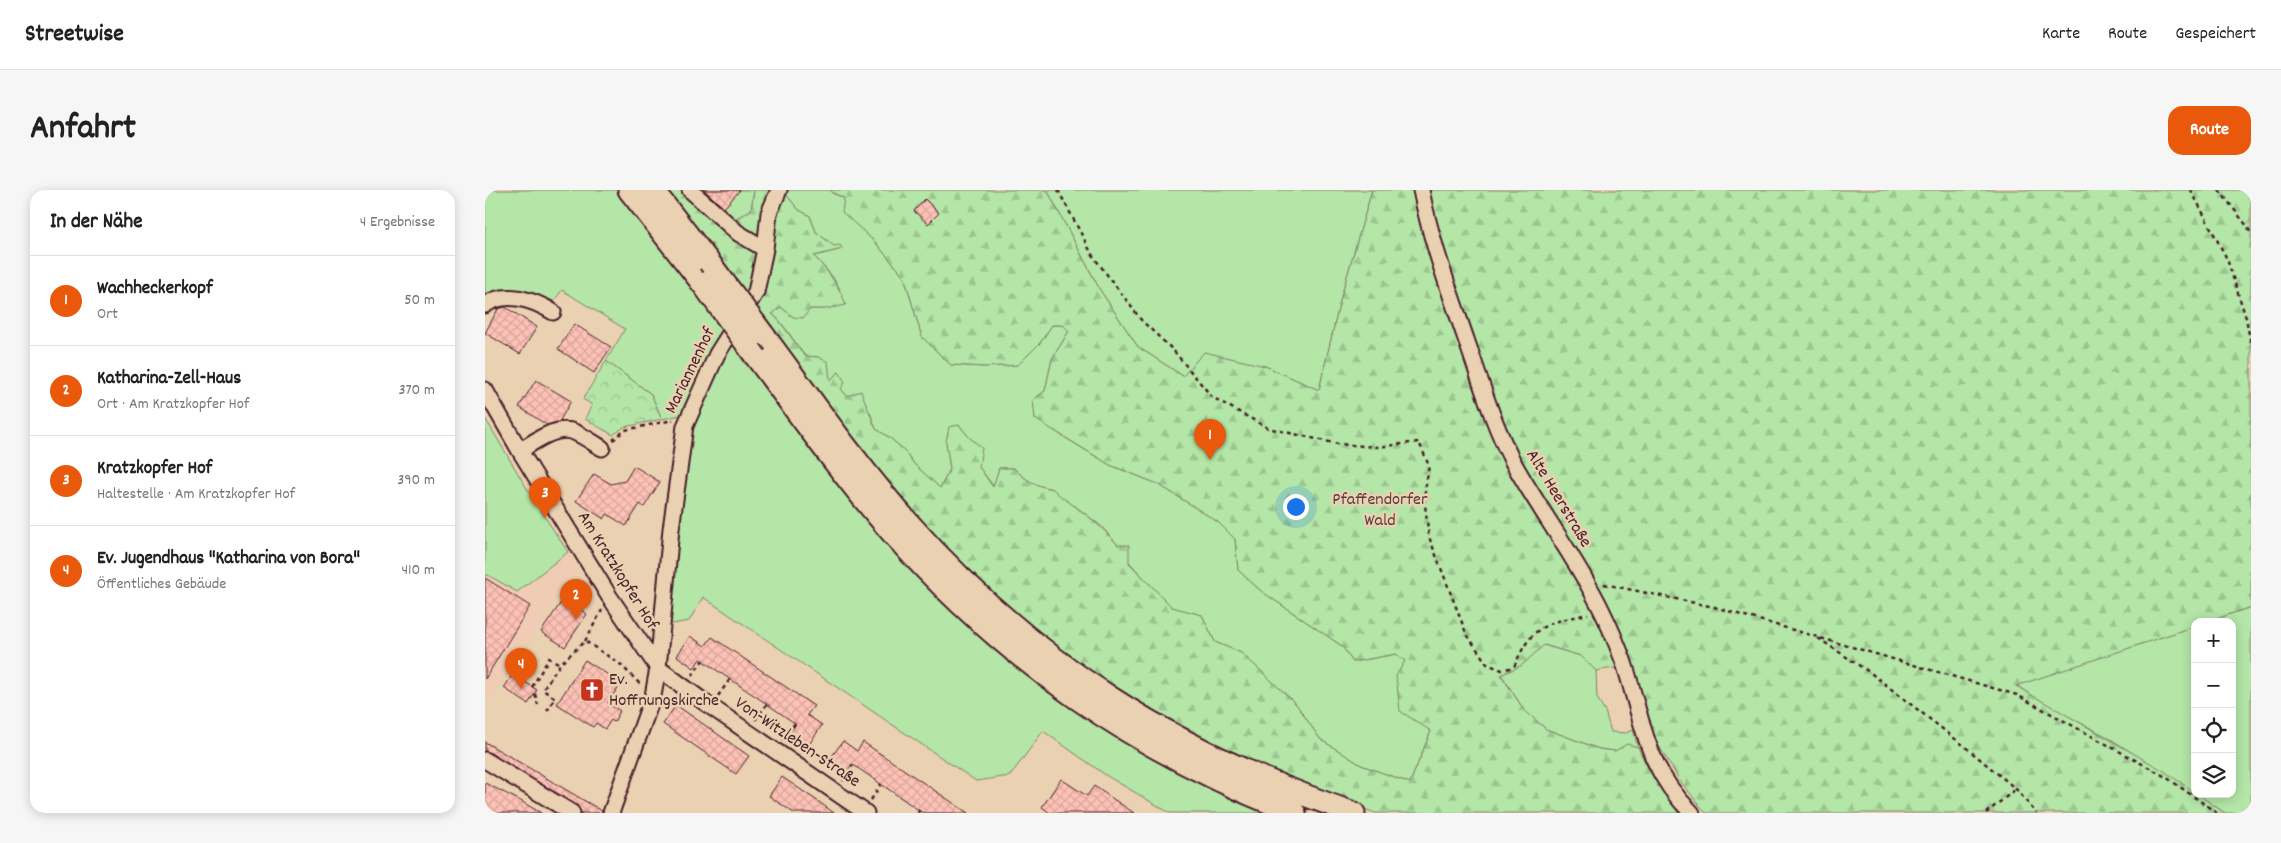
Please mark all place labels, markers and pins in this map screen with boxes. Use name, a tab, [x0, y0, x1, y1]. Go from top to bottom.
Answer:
pin: 1	[1194, 419, 1226, 460]
pin: 3	[529, 477, 561, 518]
pin: 2	[560, 579, 592, 620]
pin: 4	[505, 648, 537, 689]
place label: Ev. Hoffnungskirche	[609, 668, 719, 714]
church icon: Ev. Hoffnungskirche	[579, 677, 605, 703]

